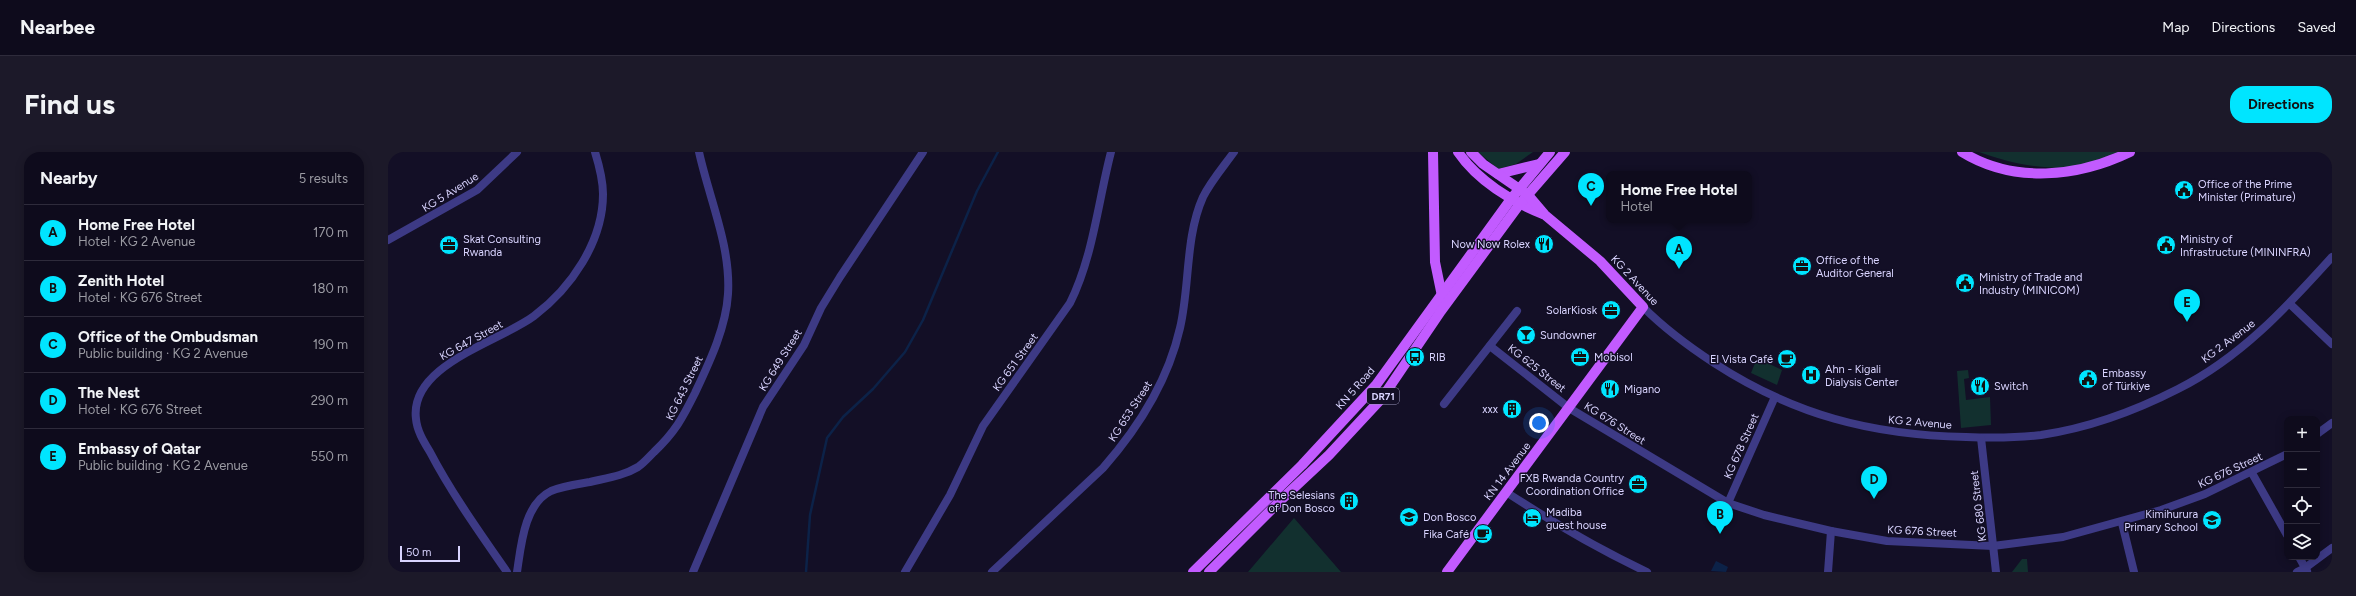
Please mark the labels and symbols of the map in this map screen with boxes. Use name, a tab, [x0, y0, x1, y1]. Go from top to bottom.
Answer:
street label: KG 5 Avenue	[420, 170, 481, 215]
pin: C	[1578, 173, 1604, 206]
place label: Office of the Prime Minister (Primature)	[2198, 178, 2296, 204]
public building icon: Office of the Prime Minister (Primature)	[2173, 179, 2195, 201]
place label: Skat Consulting Rwanda	[463, 233, 541, 259]
restaurant icon: Now Now Rolex	[1533, 233, 1555, 255]
place label: Ministry of Infrastructure (MININFRA)	[2180, 233, 2311, 259]
office icon: Skat Consulting Rwanda	[438, 234, 460, 256]
public building icon: Ministry of Infrastructure (MININFRA)	[2155, 234, 2177, 256]
pin: A	[1666, 236, 1692, 269]
place label: Now Now Rolex	[1451, 238, 1531, 251]
street label: KG 2 Avenue	[1608, 253, 1661, 308]
place label: Office of the Auditor General	[1816, 254, 1894, 280]
office icon: Office of the Auditor General	[1791, 255, 1813, 277]
place label: Ministry of Trade and Industry (MINICOM)	[1979, 271, 2082, 297]
public building icon: Ministry of Trade and Industry (MINICOM)	[1954, 272, 1976, 294]
pin: E	[2174, 289, 2200, 322]
office icon: SolarKiosk	[1600, 299, 1622, 321]
place label: SolarKiosk	[1546, 304, 1598, 317]
street label: KG 2 Avenue	[2199, 317, 2258, 366]
street label: KG 647 Street	[437, 318, 505, 363]
bar icon: Sundowner	[1515, 324, 1537, 346]
street label: KG 649 Street	[756, 327, 805, 394]
place label: Sundowner	[1540, 329, 1596, 342]
street label: KG 651 Street	[990, 331, 1041, 394]
street label: KG 625 Street	[1505, 342, 1568, 395]
bus stop icon: RIB	[1404, 346, 1426, 368]
office icon: Mobisol	[1569, 346, 1591, 368]
cafe icon: El Vista Café	[1776, 348, 1798, 370]
place label: RIB	[1429, 351, 1446, 364]
place label: Mobisol	[1594, 351, 1633, 364]
place label: El Vista Café	[1710, 353, 1773, 366]
street label: KG 643 Street	[663, 354, 706, 423]
place label: Ahn - Kigali Dialysis Center	[1825, 363, 1899, 389]
street label: KN 5 Road	[1333, 364, 1377, 412]
hospital icon: Ahn - Kigali Dialysis Center	[1800, 364, 1822, 386]
place label: Embassy of Türkiye	[2102, 367, 2150, 393]
public building icon: Embassy of Türkiye	[2077, 368, 2099, 390]
restaurant icon: Switch	[1969, 375, 1991, 397]
street label: KG 653 Street	[1106, 378, 1155, 444]
restaurant icon: Migano	[1599, 378, 1621, 400]
place label: Switch	[1994, 380, 2028, 393]
place label: Migano	[1624, 383, 1660, 396]
road number: DR71	[1367, 388, 1399, 404]
building icon: xxx	[1501, 398, 1523, 420]
street label: KG 676 Street	[1582, 399, 1648, 447]
place label: xxx	[1482, 403, 1499, 416]
street label: KG 678 Street	[1721, 411, 1762, 481]
your location	[1529, 413, 1549, 433]
street label: KG 2 Avenue	[1888, 413, 1952, 432]
street label: KN 14 Avenue	[1481, 440, 1533, 503]
street label: KG 676 Street	[2196, 450, 2265, 491]
pin: D	[1861, 466, 1887, 499]
street label: KG 680 Street	[1968, 470, 1989, 542]
place label: FXB Rwanda Country Coordination Office	[1520, 472, 1624, 498]
office icon: FXB Rwanda Country Coordination Office	[1627, 473, 1649, 495]
place label: The Selesians of Don Bosco	[1268, 489, 1335, 515]
building icon: The Selesians of Don Bosco	[1338, 490, 1360, 512]
pin: B	[1707, 501, 1733, 534]
school or university icon: Don Bosco	[1398, 506, 1420, 528]
place label: Madiba guest house	[1546, 506, 1606, 532]
hotel icon: Madiba guest house	[1521, 507, 1543, 529]
place label: Kimihurura Primary School	[2124, 508, 2198, 534]
school or university icon: Kimihurura Primary School	[2201, 509, 2223, 531]
place label: Don Bosco	[1423, 511, 1476, 524]
cafe icon: Fika Café	[1472, 523, 1494, 545]
street label: KG 676 Street	[1887, 523, 1957, 540]
place label: Fika Café	[1423, 528, 1469, 541]
scale bar	[400, 544, 460, 563]

